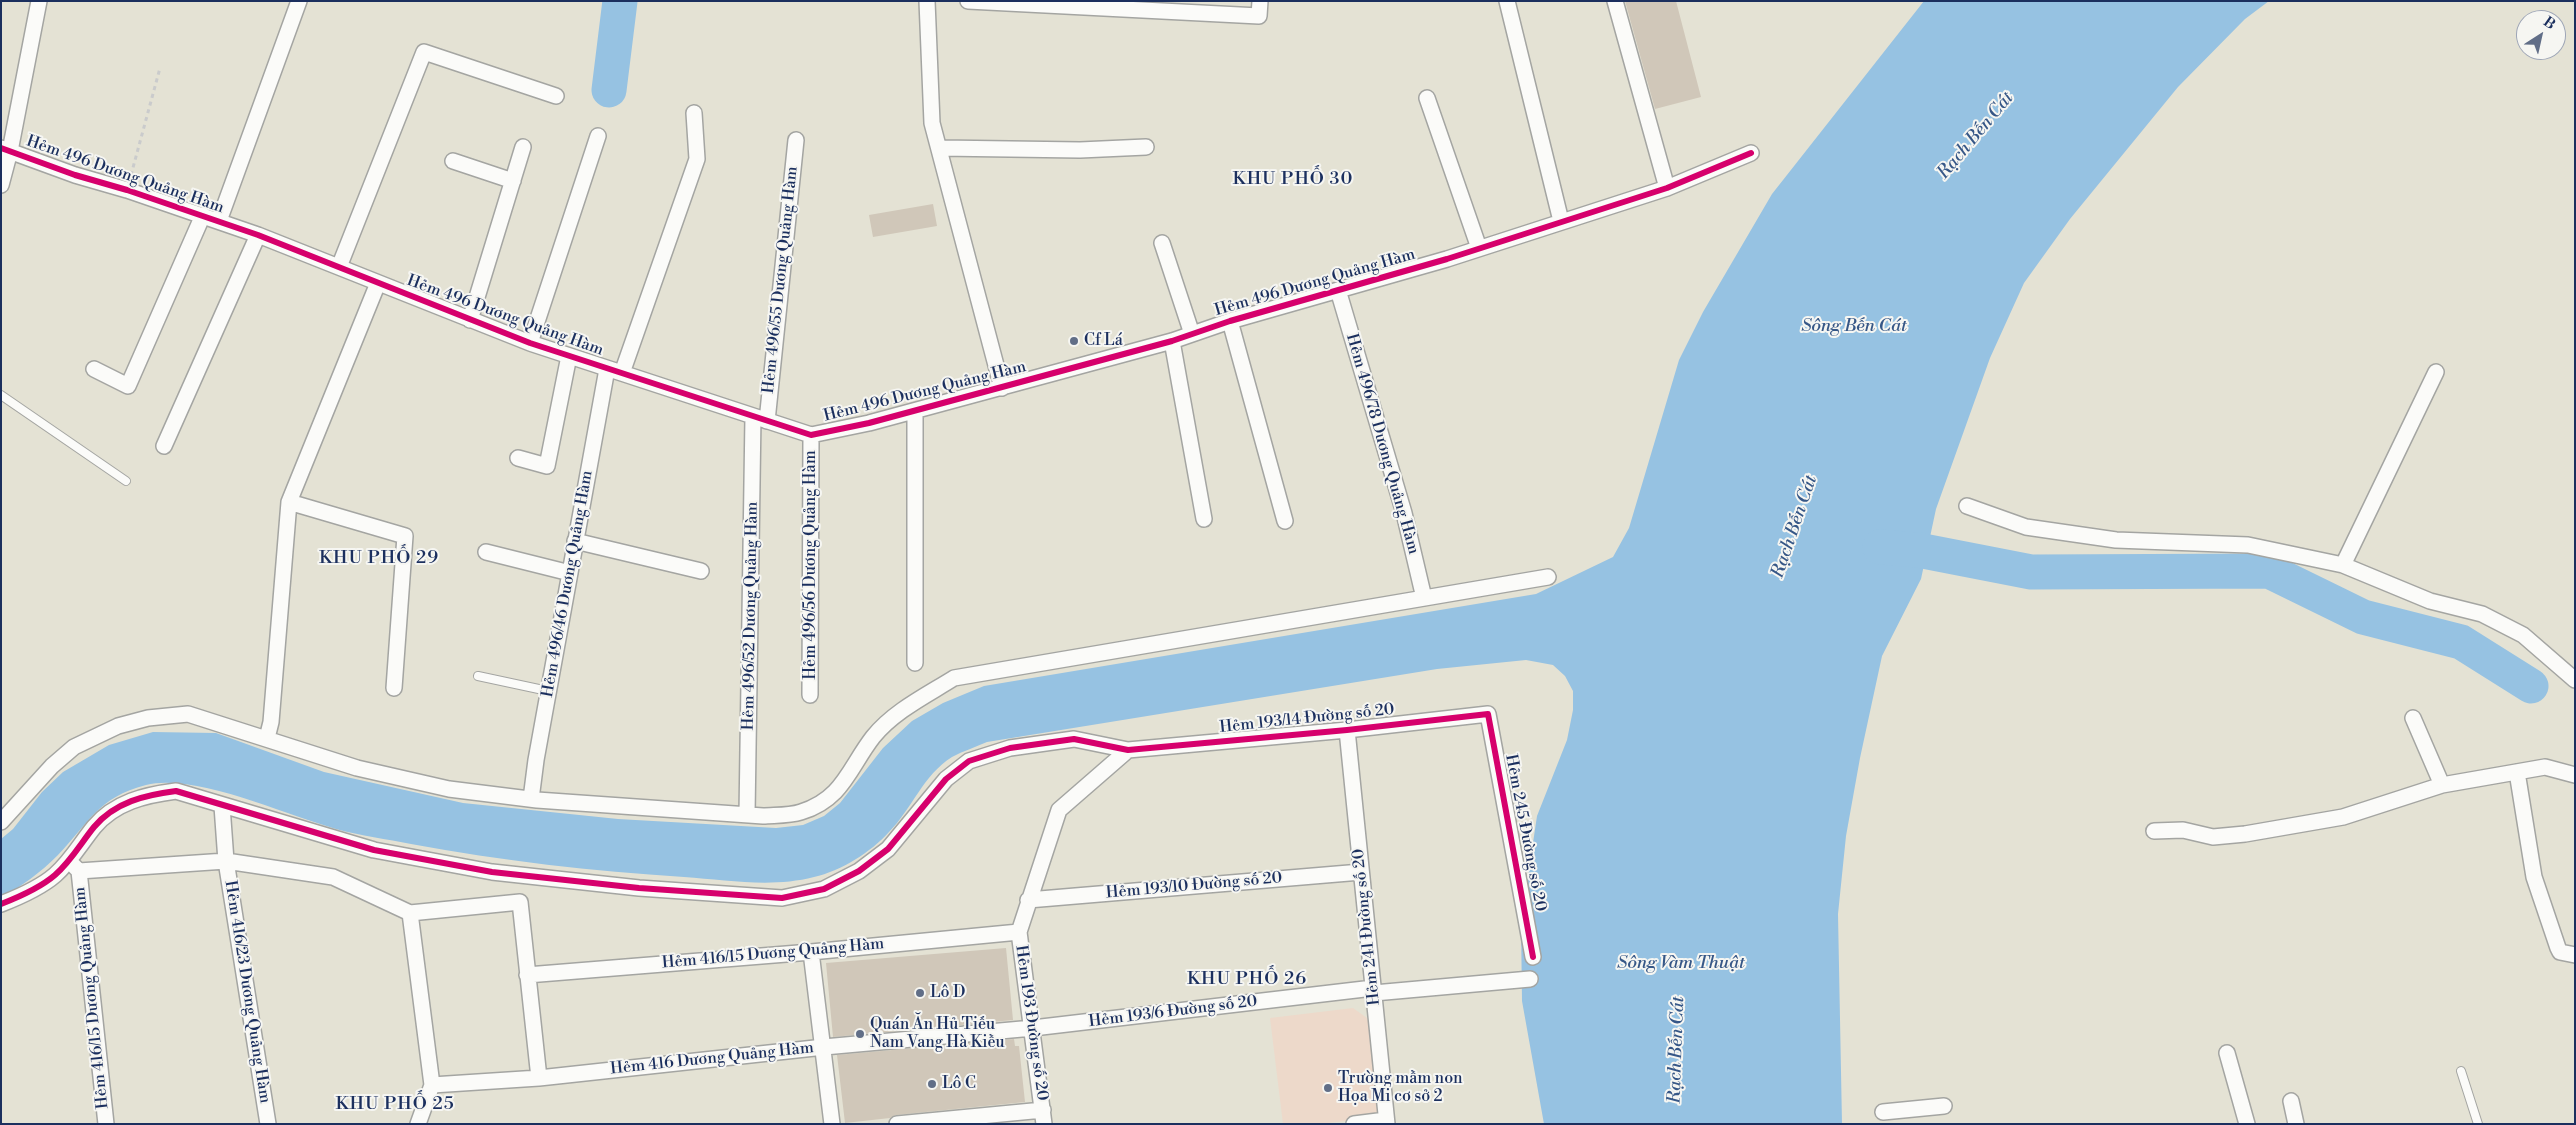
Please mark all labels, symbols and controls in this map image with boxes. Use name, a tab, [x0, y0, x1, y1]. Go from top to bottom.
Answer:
north arrow	[2516, 10, 2566, 60]
text: B	[2540, 13, 2558, 34]
water label: Rạch Bến Cát	[1933, 88, 2019, 184]
street label: Hẻm 496 Dương Quảng Hàm	[24, 132, 226, 218]
street label: Hẻm 496/55 Dương Quảng Hàm	[760, 165, 802, 395]
district label: KHU PHỐ 30	[1231, 169, 1355, 191]
street label: Hẻm 496 Dương Quảng Hàm	[1212, 245, 1418, 321]
street label: Hẻm 496 Dương Quảng Hàm	[404, 271, 606, 361]
water label: Sông Bến Cát	[1801, 316, 1907, 338]
place label: Cf Lá	[1084, 331, 1123, 351]
street label: Hẻm 496/78 Dương Quảng Hàm	[1341, 332, 1423, 556]
marker: Cf Lá	[1068, 335, 1080, 347]
street label: Hẻm 496 Dương Quảng Hàm	[822, 358, 1028, 426]
street label: Hẻm 496/56 Dương Quảng Hàm	[801, 450, 821, 680]
street label: Hẻm 496/46 Dương Quảng Hàm	[539, 469, 597, 699]
water label: Rạch Bến Cát	[1767, 473, 1823, 581]
street label: Hẻm 496/52 Dương Quảng Hàm	[739, 501, 763, 731]
district label: KHU PHỐ 29	[318, 548, 440, 570]
street label: Hẻm 193/14 Đường số 20	[1219, 700, 1395, 738]
street label: Hẻm 245 Đường số 20	[1500, 753, 1550, 913]
street label: Hẻm 241 Đường số 20	[1349, 848, 1385, 1006]
street label: Hẻm 193/10 Đường số 20	[1105, 869, 1283, 903]
street label: Hẻm 416/23 Dương Quảng Hàm	[220, 879, 274, 1105]
street label: Hẻm 416/15 Dương Quảng Hàm	[71, 886, 113, 1110]
street label: Hẻm 416/15 Dương Quảng Hàm	[661, 935, 885, 973]
street label: Hẻm 193 Đường số 20	[1011, 944, 1051, 1102]
water label: Sông Vàm Thuật	[1617, 953, 1745, 975]
district label: KHU PHỐ 26	[1186, 969, 1308, 991]
place label: Lô D	[930, 983, 965, 1003]
marker: Lô D	[914, 987, 926, 999]
street label: Hẻm 193/6 Đường số 20	[1088, 992, 1258, 1032]
water label: Rạch Bến Cát	[1664, 996, 1690, 1104]
place label: Quán Ăn Hủ Tiếu Nam Vang Hà Kiều	[870, 1015, 1005, 1053]
marker: Quán Ăn Hủ Tiếu Nam Vang Hà Kiều	[854, 1028, 866, 1040]
street label: Hẻm 416 Dương Quảng Hàm	[609, 1039, 815, 1079]
place label: Trường mầm non Họa Mi cơ sở 2	[1338, 1069, 1463, 1107]
place label: Lô C	[942, 1074, 976, 1094]
marker: Lô C	[926, 1078, 938, 1090]
marker: Trường mầm non Họa Mi cơ sở 2	[1322, 1082, 1334, 1094]
district label: KHU PHỐ 25	[334, 1094, 456, 1116]

